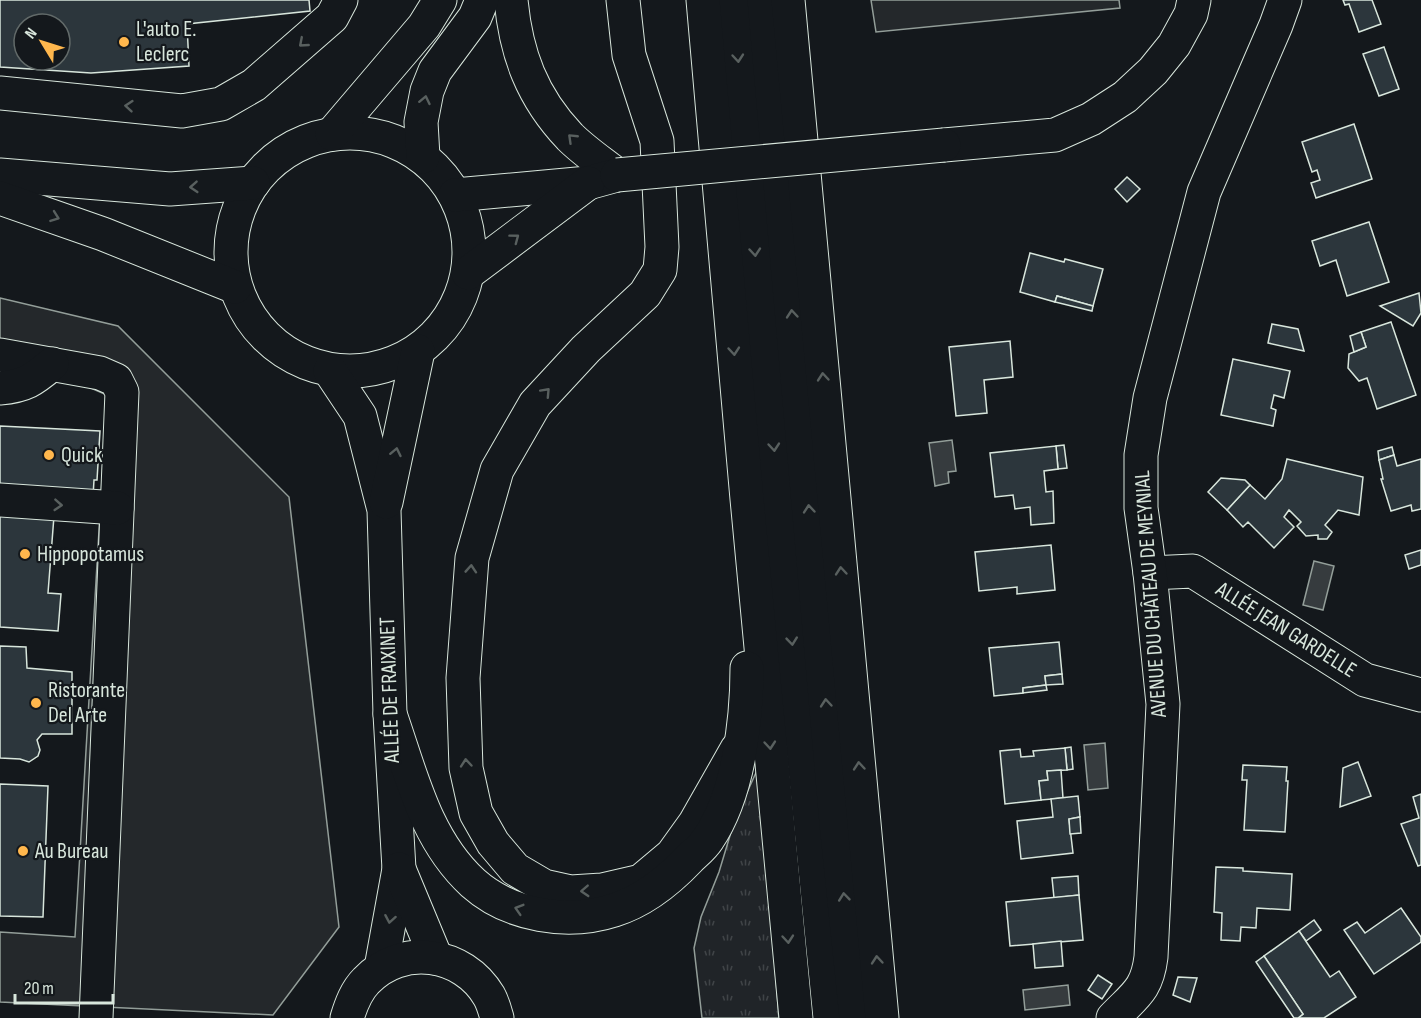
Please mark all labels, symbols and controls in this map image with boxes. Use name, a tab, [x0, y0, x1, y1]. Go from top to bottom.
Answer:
north arrow	[12, 12, 72, 72]
place label: L'auto E. Leclerc	[136, 16, 196, 68]
text: N	[21, 24, 41, 43]
marker: L'auto E. Leclerc	[117, 35, 131, 49]
one-way arrow	[299, 36, 310, 47]
one-way arrow	[731, 54, 744, 63]
one-way arrow	[418, 95, 431, 105]
one-way arrow	[125, 100, 134, 113]
one-way arrow	[568, 134, 579, 145]
one-way arrow	[190, 180, 199, 193]
one-way arrow	[49, 210, 60, 223]
one-way arrow	[508, 234, 519, 245]
one-way arrow	[748, 248, 761, 257]
one-way arrow	[786, 310, 799, 319]
one-way arrow	[727, 347, 740, 356]
one-way arrow	[817, 373, 830, 382]
one-way arrow	[539, 388, 550, 399]
place label: Quick	[61, 442, 103, 469]
one-way arrow	[767, 442, 780, 451]
marker: Quick	[42, 448, 56, 462]
one-way arrow	[389, 448, 402, 458]
street label: AVENUE DU CHÂTEAU DE MEYNIAL	[1129, 470, 1173, 719]
one-way arrow	[54, 498, 63, 511]
one-way arrow	[803, 504, 816, 513]
place label: Hippopotamus	[37, 541, 144, 568]
marker: Hippopotamus	[18, 547, 32, 561]
one-way arrow	[464, 564, 477, 573]
one-way arrow	[835, 567, 848, 576]
street label: ALLÉE JEAN GARDELLE	[1210, 575, 1361, 684]
street label: ALLÉE DE FRAIXINET	[374, 616, 406, 765]
one-way arrow	[785, 636, 798, 645]
place label: Ristorante Del Arte	[48, 677, 125, 729]
marker: Ristorante Del Arte	[29, 696, 43, 710]
one-way arrow	[820, 698, 833, 707]
one-way arrow	[763, 740, 776, 750]
one-way arrow	[460, 759, 473, 768]
one-way arrow	[853, 761, 866, 770]
place label: Au Bureau	[34, 838, 109, 865]
marker: Au Bureau	[16, 844, 30, 858]
one-way arrow	[581, 885, 590, 898]
one-way arrow	[838, 893, 851, 902]
one-way arrow	[514, 904, 525, 916]
one-way arrow	[384, 914, 397, 924]
one-way arrow	[781, 935, 794, 944]
one-way arrow	[871, 955, 884, 964]
scale bar	[15, 967, 112, 1005]
text: 20 m	[24, 978, 54, 999]

